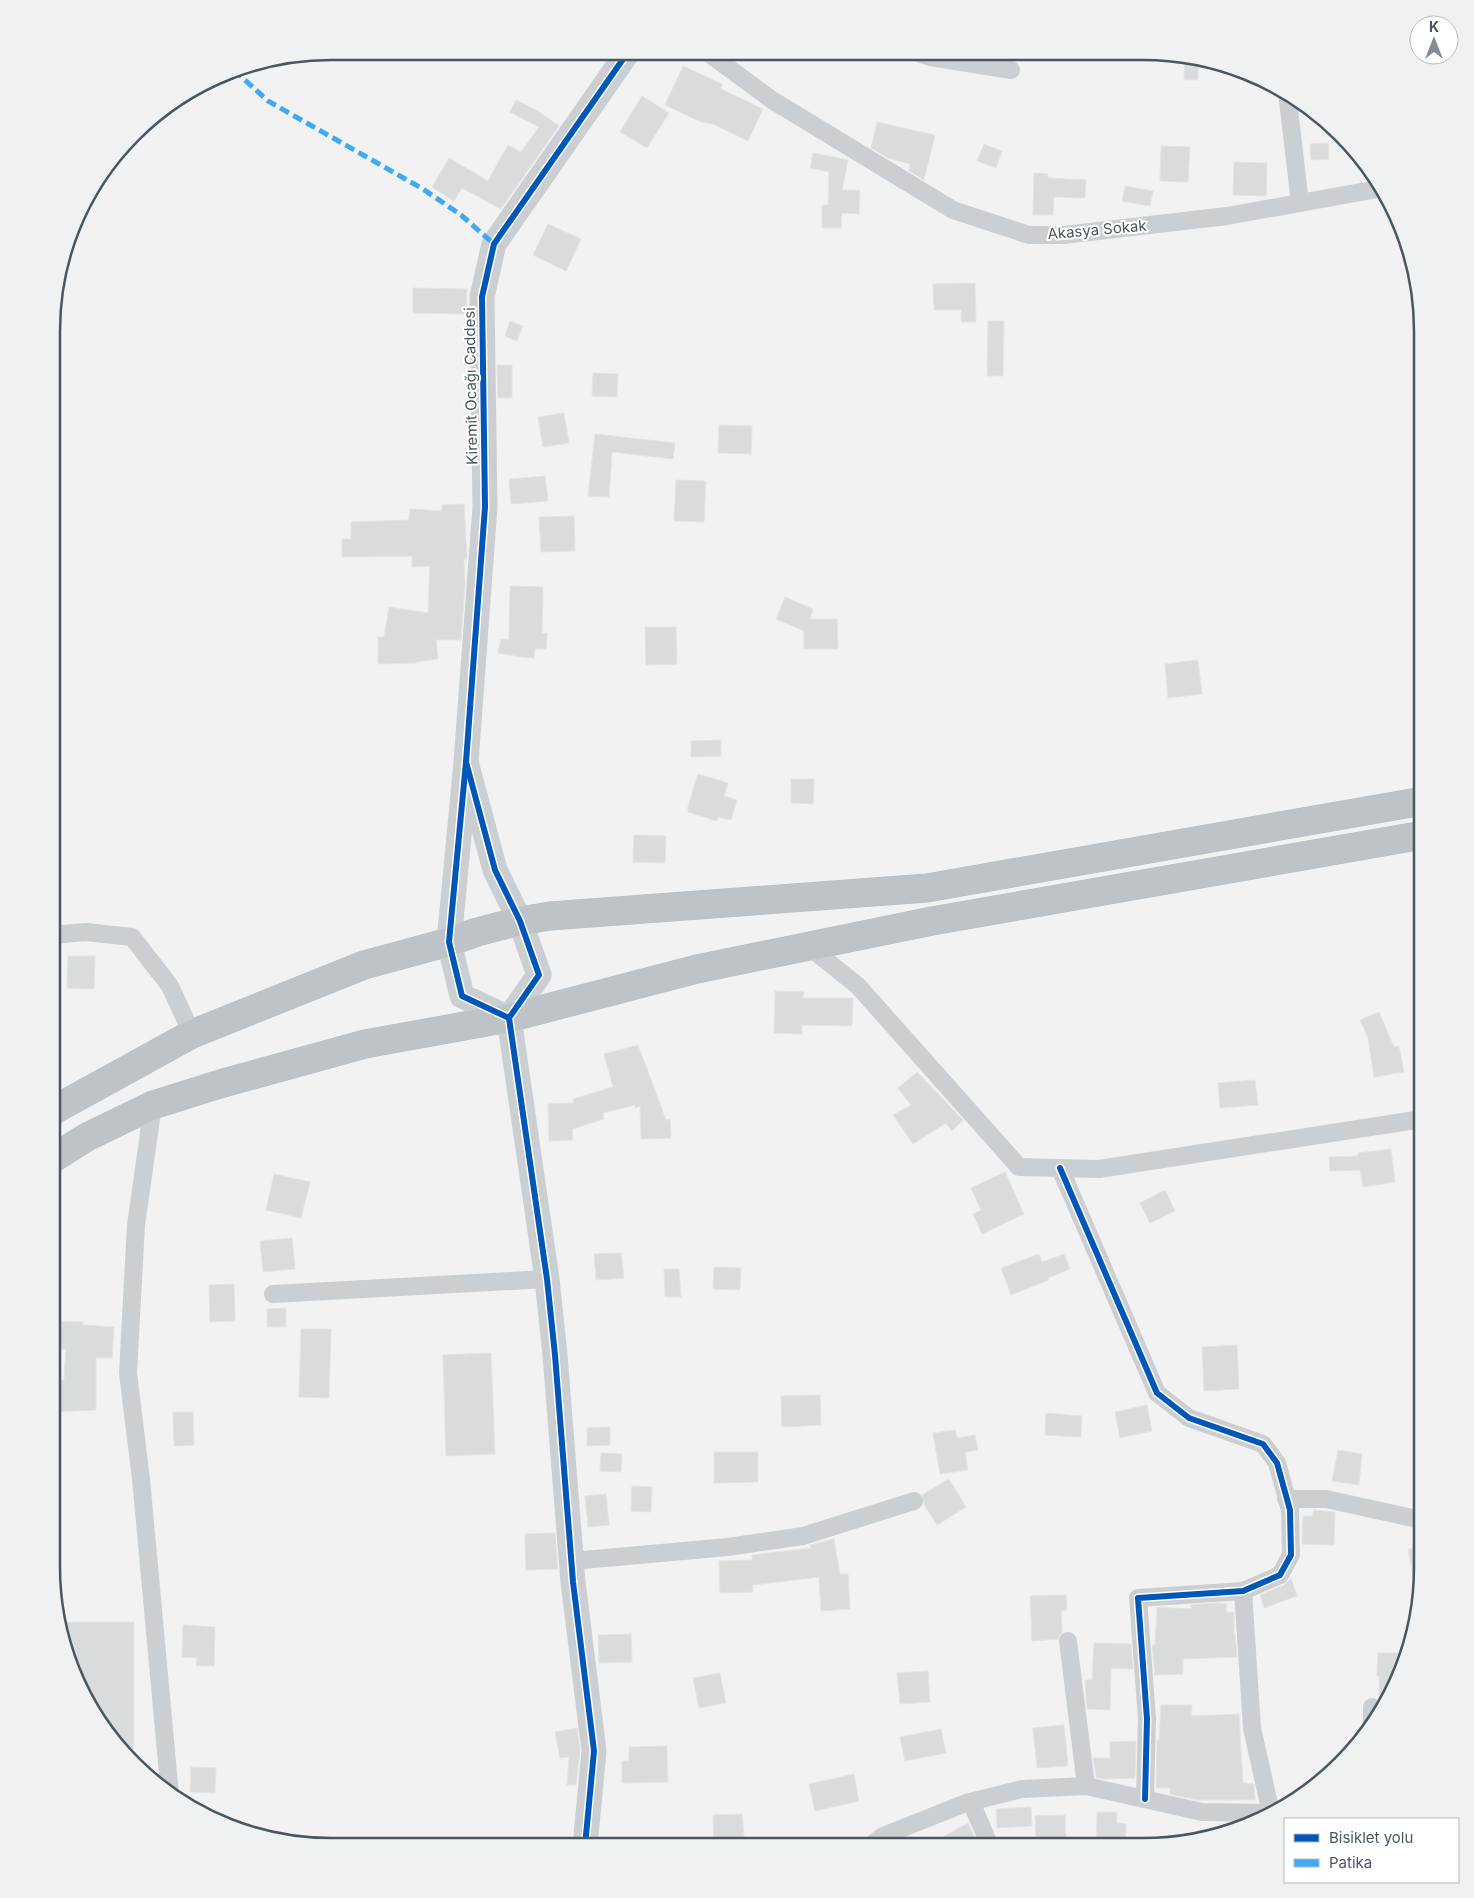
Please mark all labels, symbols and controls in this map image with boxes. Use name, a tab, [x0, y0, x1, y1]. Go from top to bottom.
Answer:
north arrow	[1409, 15, 1459, 65]
text: K	[1429, 18, 1439, 35]
street label: Akasya Sokak	[1047, 216, 1148, 243]
street label: Kiremit Ocağı Caddesi	[460, 307, 481, 465]
legend	[1284, 1818, 1459, 1883]
text: Bisiklet yolu	[1329, 1828, 1413, 1847]
text: Patika	[1329, 1853, 1372, 1872]

